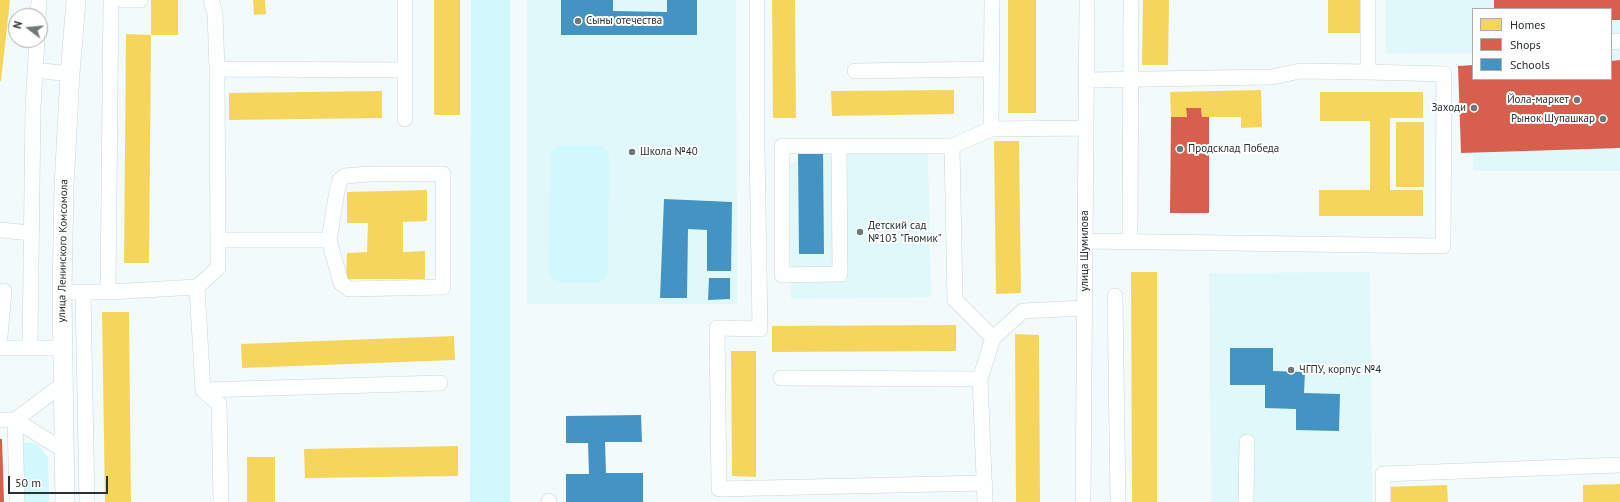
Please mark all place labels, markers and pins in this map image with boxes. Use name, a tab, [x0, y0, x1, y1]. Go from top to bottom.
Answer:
place label: Сыны отечества	[586, 14, 662, 28]
marker: Сыны отечества	[573, 16, 583, 26]
place label: Йола-маркет	[1507, 93, 1569, 107]
marker: Йола-маркет	[1572, 95, 1582, 105]
place label: Заходи	[1431, 101, 1466, 115]
marker: Заходи	[1469, 103, 1479, 113]
place label: Рынок Шупашкар	[1511, 112, 1595, 126]
marker: Рынок Шупашкар	[1598, 114, 1608, 124]
place label: Продсклад Победа	[1188, 142, 1279, 156]
marker: Продсклад Победа	[1175, 144, 1185, 154]
place label: Школа №40	[640, 145, 698, 159]
marker: Школа №40	[627, 147, 637, 157]
place label: Детский сад №103 "Гномик"	[868, 219, 941, 245]
marker: Детский сад №103 "Гномик"	[855, 227, 865, 237]
place label: ЧГПУ, корпус №4	[1299, 363, 1381, 377]
marker: ЧГПУ, корпус №4	[1286, 365, 1296, 375]

